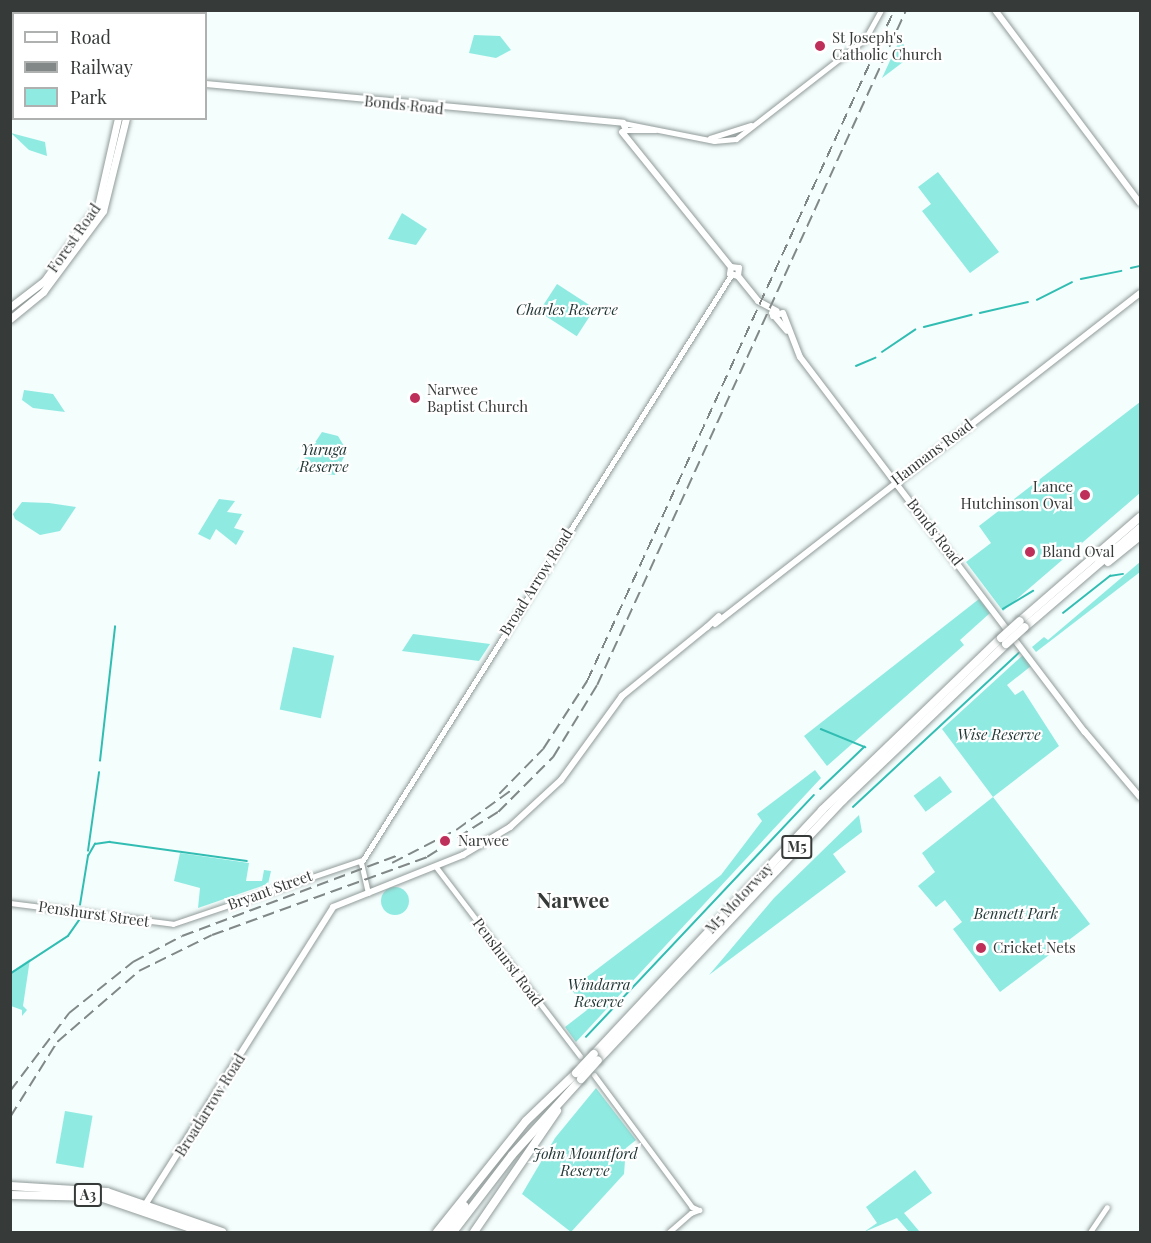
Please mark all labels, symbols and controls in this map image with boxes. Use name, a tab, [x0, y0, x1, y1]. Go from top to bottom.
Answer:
legend	[12, 12, 207, 120]
text: Road	[70, 25, 111, 49]
place label: St Joseph's Catholic Church	[832, 28, 942, 63]
marker: St Joseph's Catholic Church	[813, 39, 827, 53]
text: Railway	[70, 55, 133, 79]
text: Park	[70, 85, 107, 109]
street label: Bonds Road	[363, 92, 445, 118]
street label: Forest Road	[44, 200, 104, 276]
park label: Charles Reserve	[516, 301, 618, 319]
place label: Narwee Baptist Church	[427, 380, 528, 415]
marker: Narwee Baptist Church	[408, 391, 422, 405]
street label: Hannans Road	[888, 415, 976, 489]
park label: Yuruga Reserve	[299, 440, 349, 475]
place label: Lance Hutchinson Oval	[961, 477, 1073, 512]
marker: Lance Hutchinson Oval	[1078, 488, 1092, 502]
street label: Bonds Road	[903, 495, 967, 569]
street label: Broad Arrow Road	[496, 525, 576, 639]
place label: Bland Oval	[1042, 543, 1114, 561]
marker: Bland Oval	[1023, 545, 1037, 559]
park label: Wise Reserve	[957, 726, 1041, 744]
marker: Narwee	[436, 832, 454, 850]
place label: Narwee	[458, 832, 509, 850]
road number: M5	[780, 836, 814, 858]
street label: M5 Motorway	[702, 859, 776, 937]
street label: Bryant Street	[225, 866, 315, 914]
district label: Narwee	[537, 886, 609, 912]
street label: Penshurst Street	[37, 897, 151, 931]
park label: Bennett Park	[974, 905, 1058, 923]
street label: Penshurst Road	[469, 914, 547, 1010]
place label: Cricket Nets	[993, 939, 1076, 957]
marker: Cricket Nets	[974, 941, 988, 955]
park label: Windarra Reserve	[567, 975, 631, 1010]
street label: Broadarrow Road	[171, 1050, 249, 1160]
park label: John Mountford Reserve	[532, 1144, 638, 1179]
road number: A3	[73, 1184, 103, 1206]

